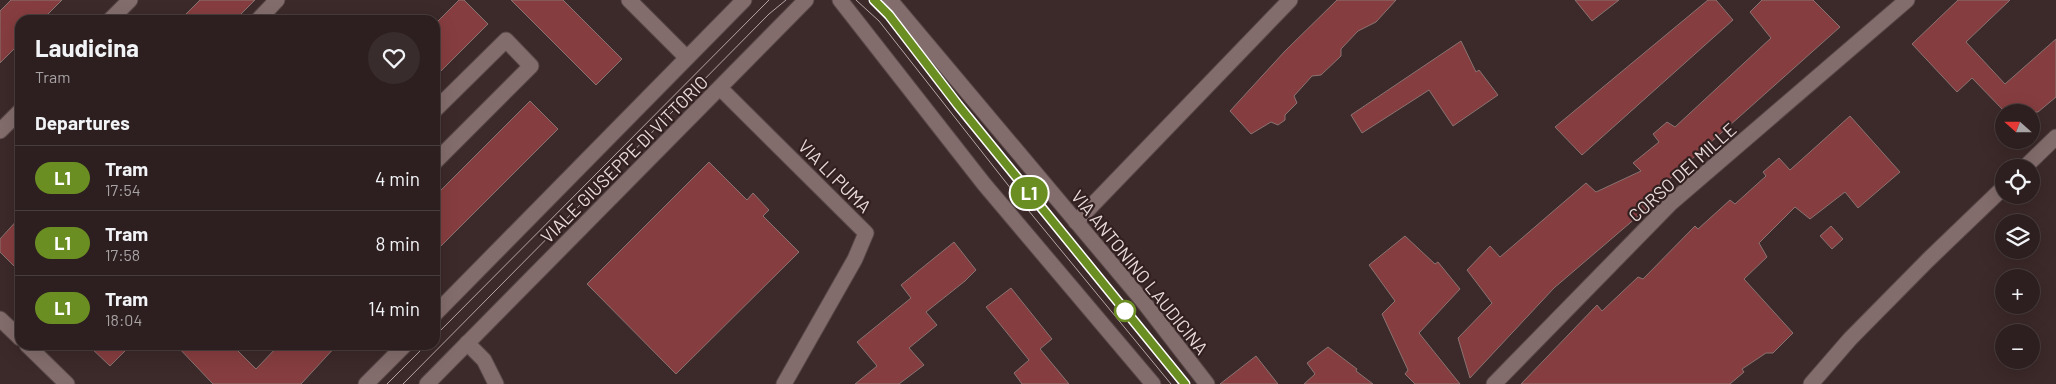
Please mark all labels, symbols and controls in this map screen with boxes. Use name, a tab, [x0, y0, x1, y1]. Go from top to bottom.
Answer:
button: heart	[368, 32, 420, 84]
text: Laudicina	[35, 33, 139, 62]
text: Tram	[35, 67, 70, 86]
street label: VIALE GIUSEPPE DI VITTORIO	[536, 71, 712, 247]
north arrow	[1995, 104, 2040, 149]
map controls	[1995, 104, 2040, 369]
text: Departures	[35, 111, 130, 134]
street label: CORSO DEI MILLE	[1624, 118, 1740, 226]
street label: VIA LI PUMA	[794, 135, 876, 217]
text: Tram	[105, 157, 148, 180]
button: locate	[1995, 159, 2040, 204]
text: L1	[54, 167, 71, 189]
text: 4 min	[375, 167, 420, 190]
line badge: L1	[1006, 177, 1052, 209]
text: 17:54	[105, 180, 141, 199]
text: L1	[1021, 182, 1037, 204]
street label: VIA ANTONINO LAUDICINA	[1067, 185, 1213, 359]
button: layers	[1995, 214, 2040, 259]
text: Tram	[105, 222, 148, 245]
text: L1	[54, 232, 71, 254]
text: 8 min	[376, 232, 420, 255]
text: 17:58	[105, 245, 140, 264]
button: +	[1995, 269, 2040, 314]
text: Tram	[105, 287, 148, 310]
text: L1	[54, 297, 71, 319]
text: 14 min	[368, 297, 420, 320]
unlabelled marker	[1114, 300, 1136, 322]
text: 18:04	[105, 310, 142, 329]
button: −	[1995, 324, 2040, 369]

